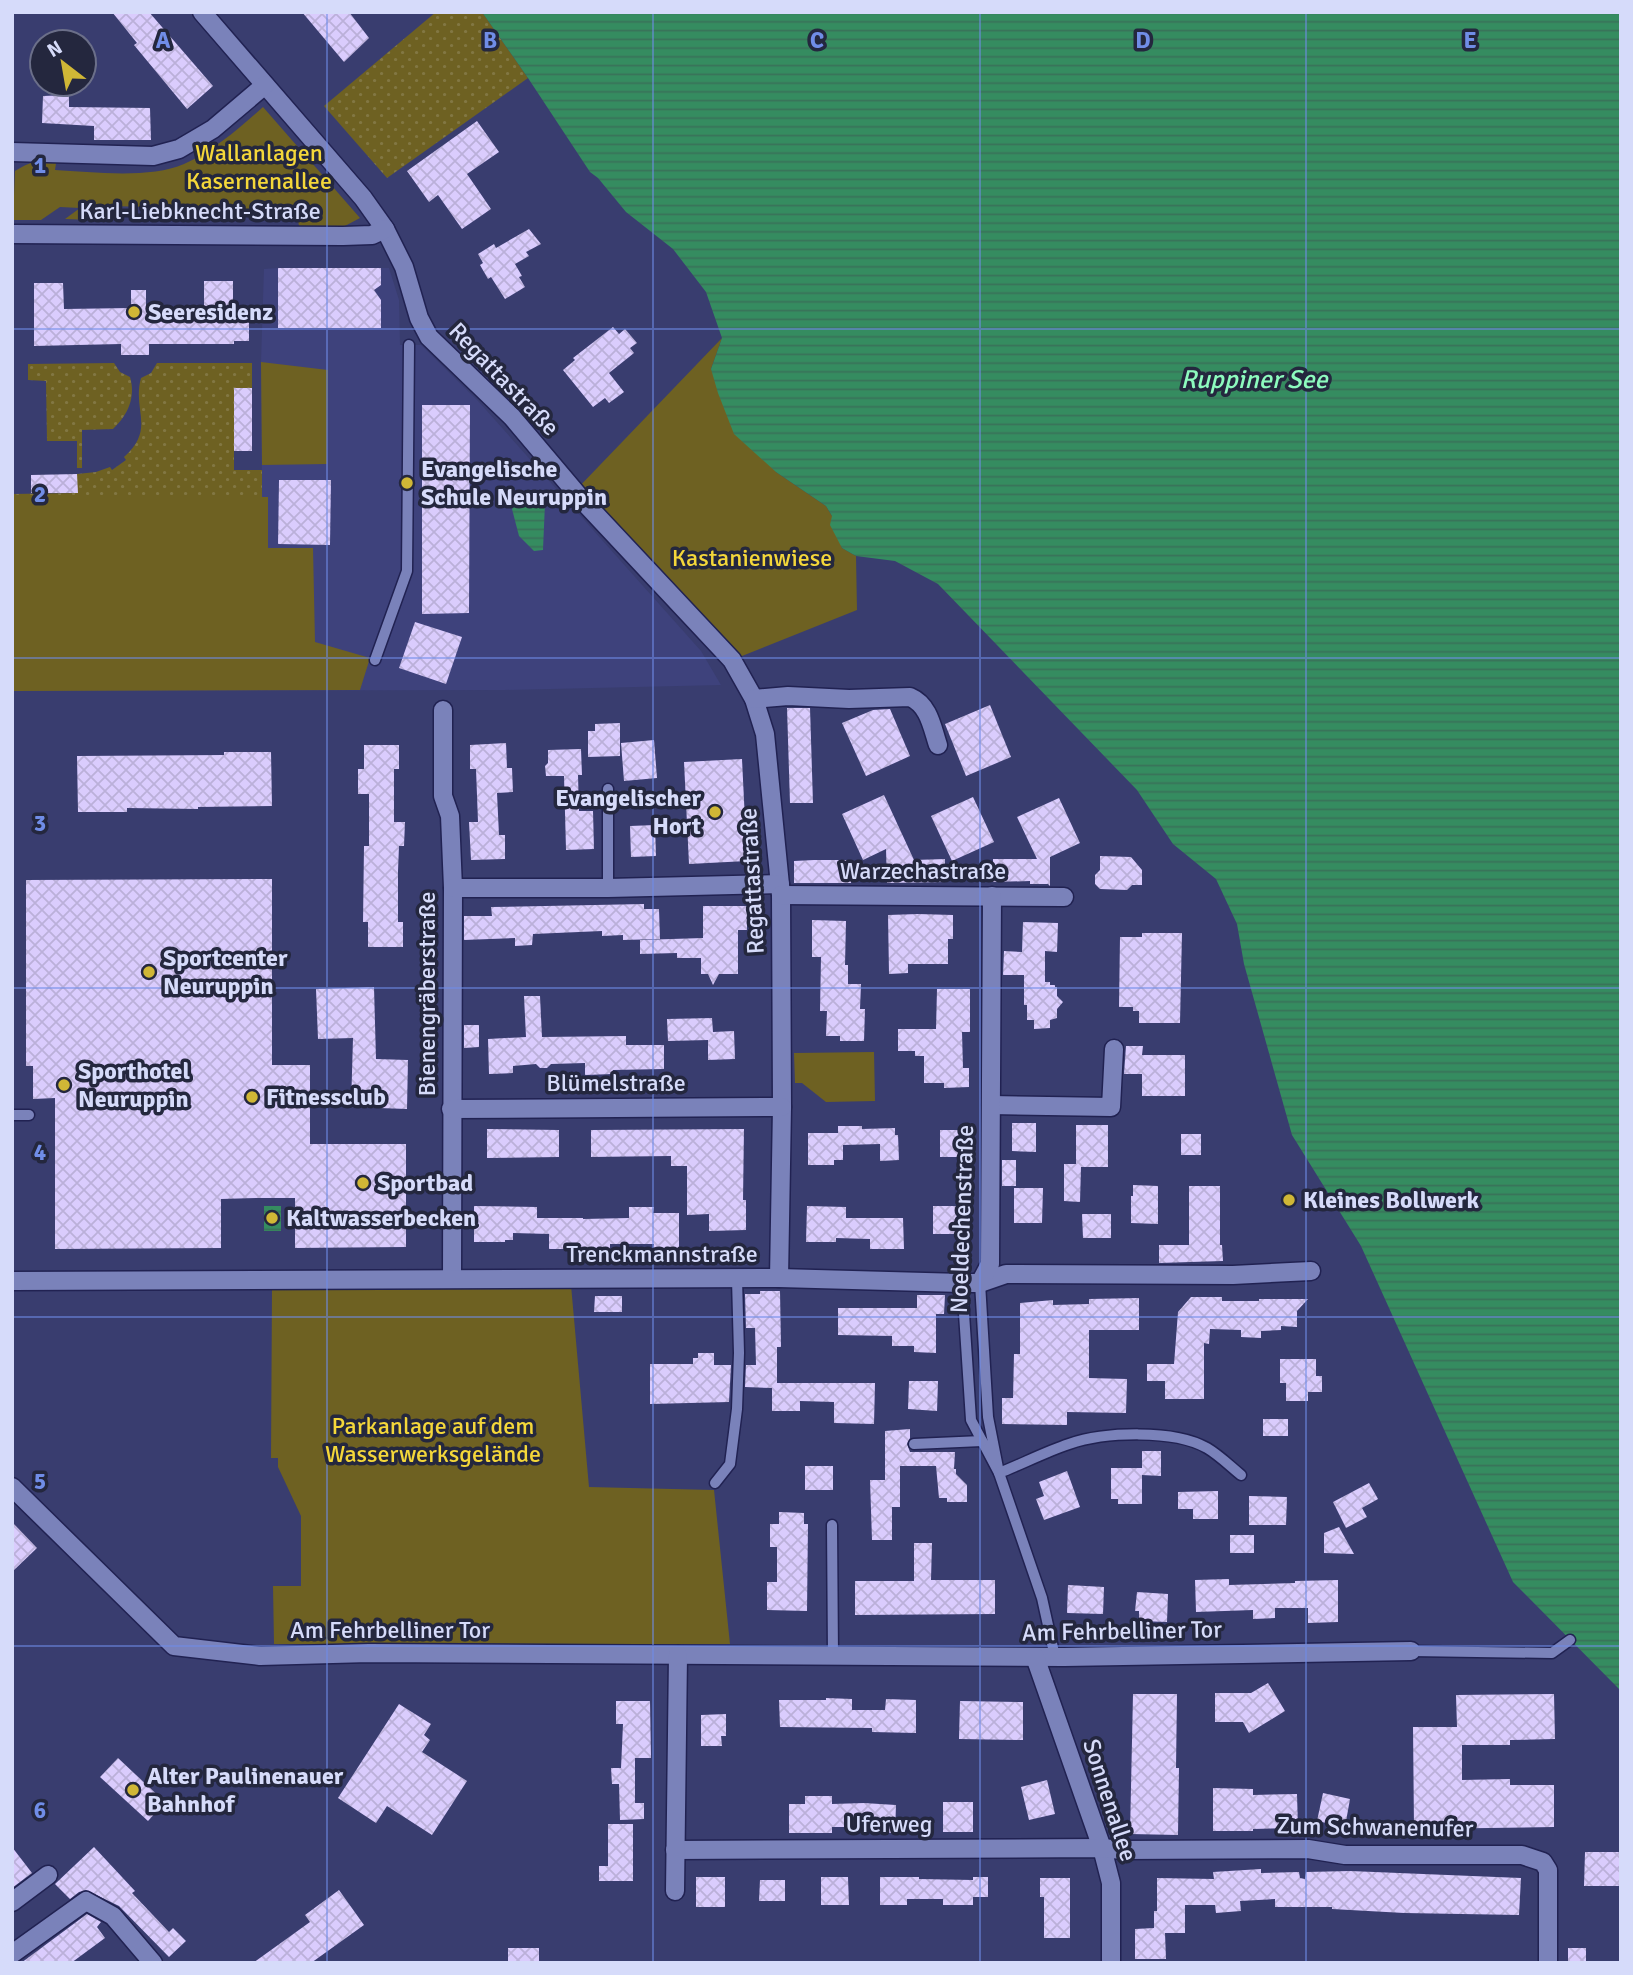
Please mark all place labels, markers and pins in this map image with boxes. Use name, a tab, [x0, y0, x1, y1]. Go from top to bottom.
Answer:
place label: Seeresidenz	[148, 297, 273, 327]
marker: Seeresidenz	[126, 304, 142, 320]
place label: Evangelische Schule Neuruppin	[421, 454, 607, 512]
marker: Evangelische Schule Neuruppin	[399, 475, 415, 491]
place label: Evangelischer Hort	[555, 783, 701, 841]
marker: Evangelischer Hort	[707, 804, 723, 820]
place label: Sportcenter Neuruppin	[163, 943, 288, 1001]
marker: Sportcenter Neuruppin	[141, 964, 157, 980]
place label: Sporthotel Neuruppin	[78, 1056, 190, 1114]
marker: Sporthotel Neuruppin	[56, 1077, 72, 1093]
place label: Fitnessclub	[266, 1082, 386, 1112]
marker: Fitnessclub	[244, 1089, 260, 1105]
place label: Sportbad	[377, 1168, 473, 1198]
marker: Sportbad	[355, 1175, 371, 1191]
place label: Kleines Bollwerk	[1303, 1185, 1480, 1215]
marker: Kleines Bollwerk	[1281, 1192, 1297, 1208]
place label: Kaltwasserbecken	[286, 1203, 476, 1233]
marker: Kaltwasserbecken	[264, 1210, 280, 1226]
place label: Alter Paulinenauer Bahnhof	[147, 1761, 344, 1819]
marker: Alter Paulinenauer Bahnhof	[125, 1782, 141, 1798]

